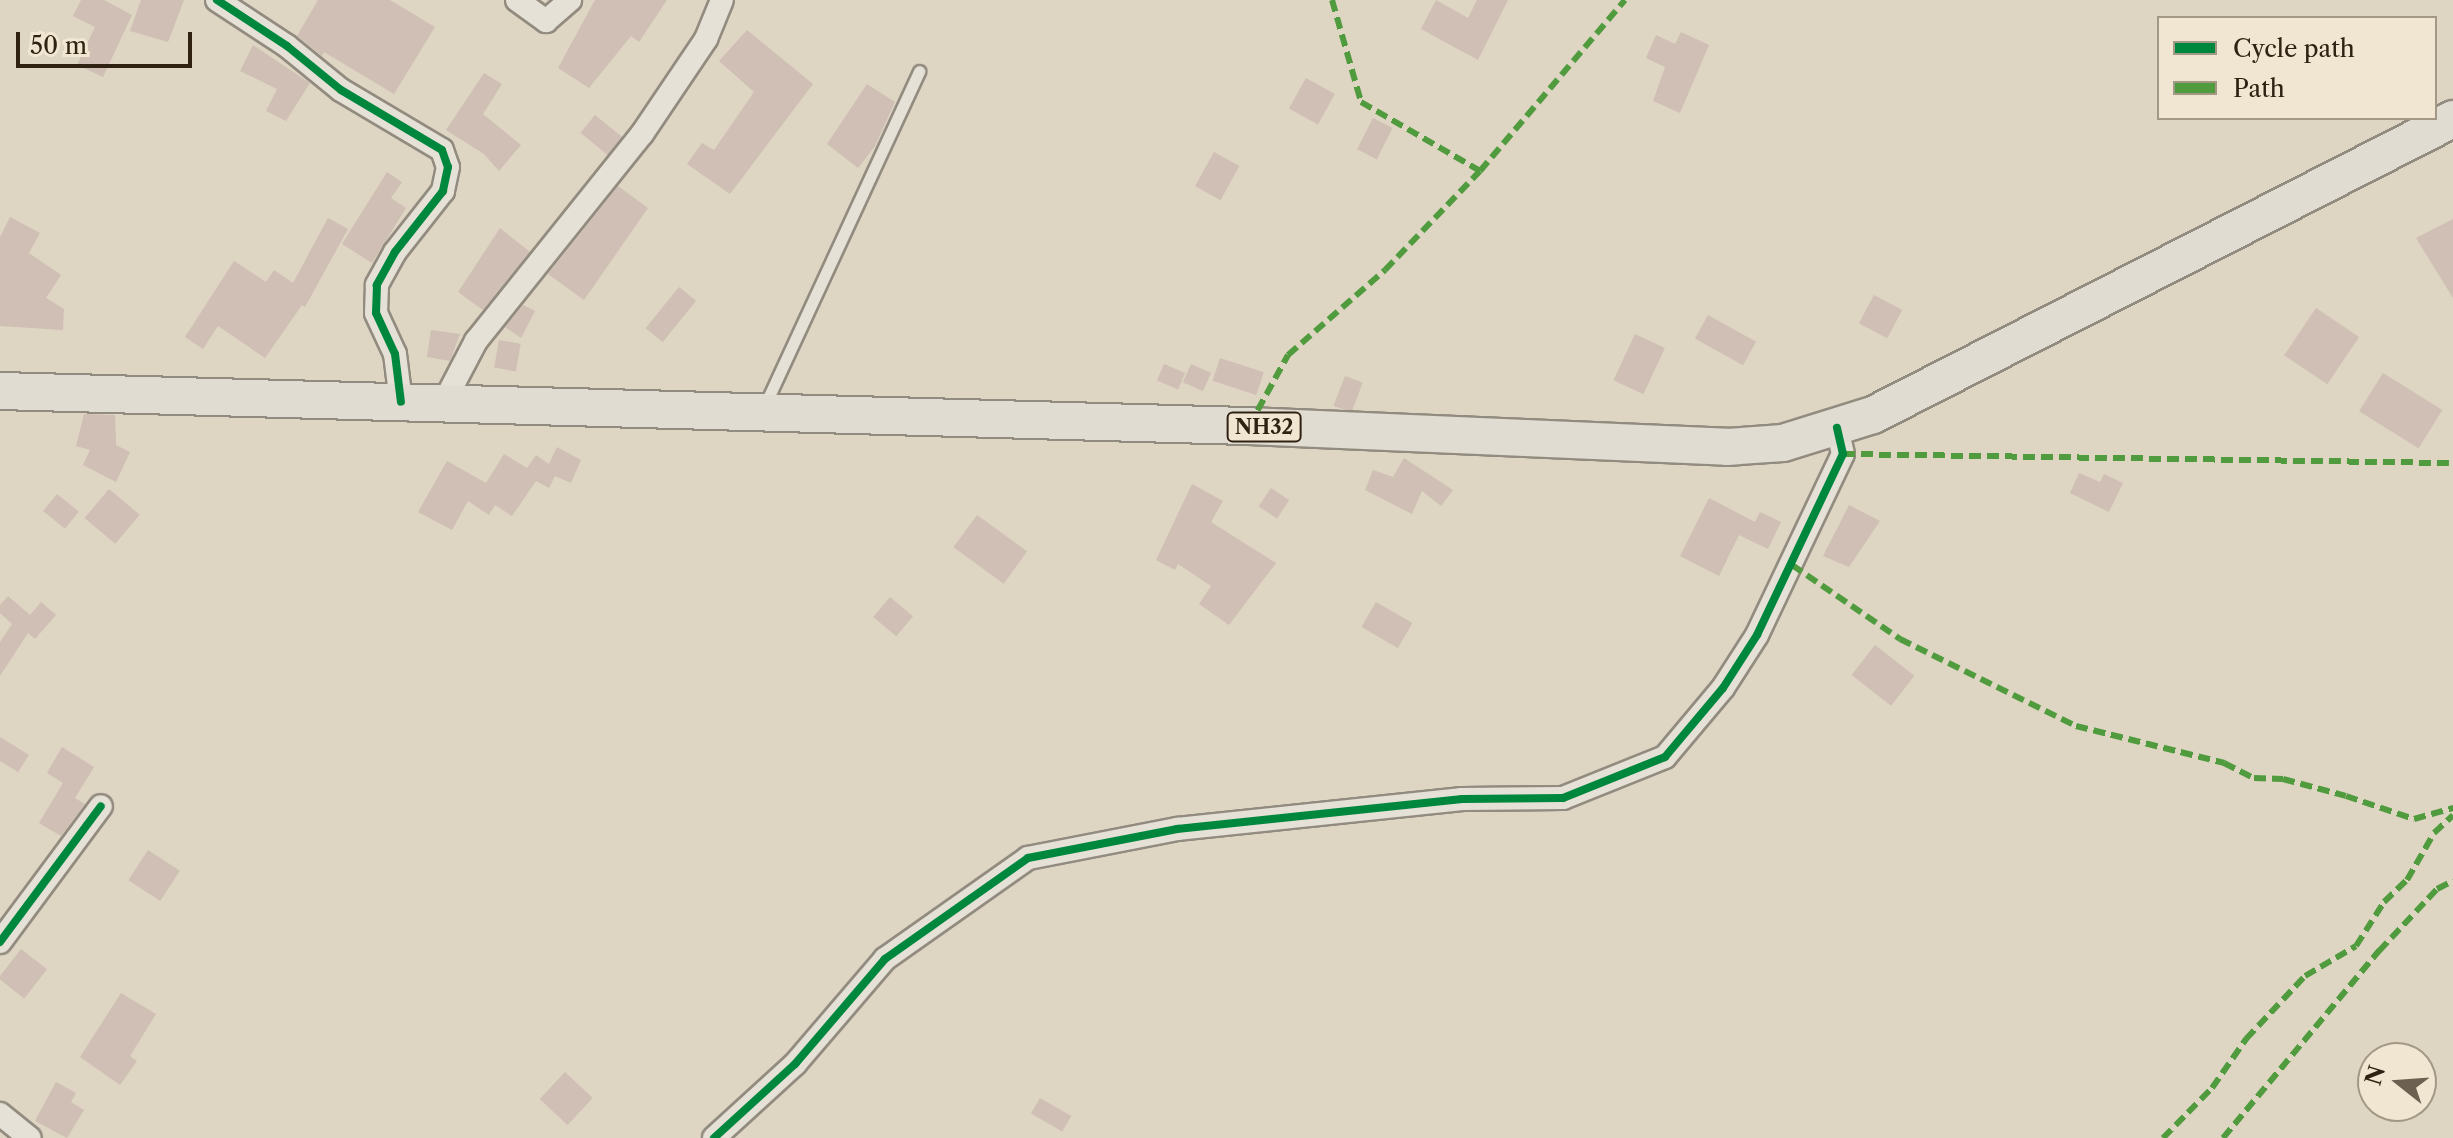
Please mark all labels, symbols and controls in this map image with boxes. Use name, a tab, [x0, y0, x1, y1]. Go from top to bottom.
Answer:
scale bar	[20, 16, 196, 66]
legend	[2157, 16, 2437, 120]
text: 50 m	[30, 31, 87, 60]
text: Cycle path	[2233, 34, 2355, 63]
text: Path	[2233, 74, 2285, 103]
road number: NH32	[1226, 411, 1302, 443]
north arrow	[2357, 1042, 2437, 1122]
text: N	[2360, 1062, 2391, 1089]

